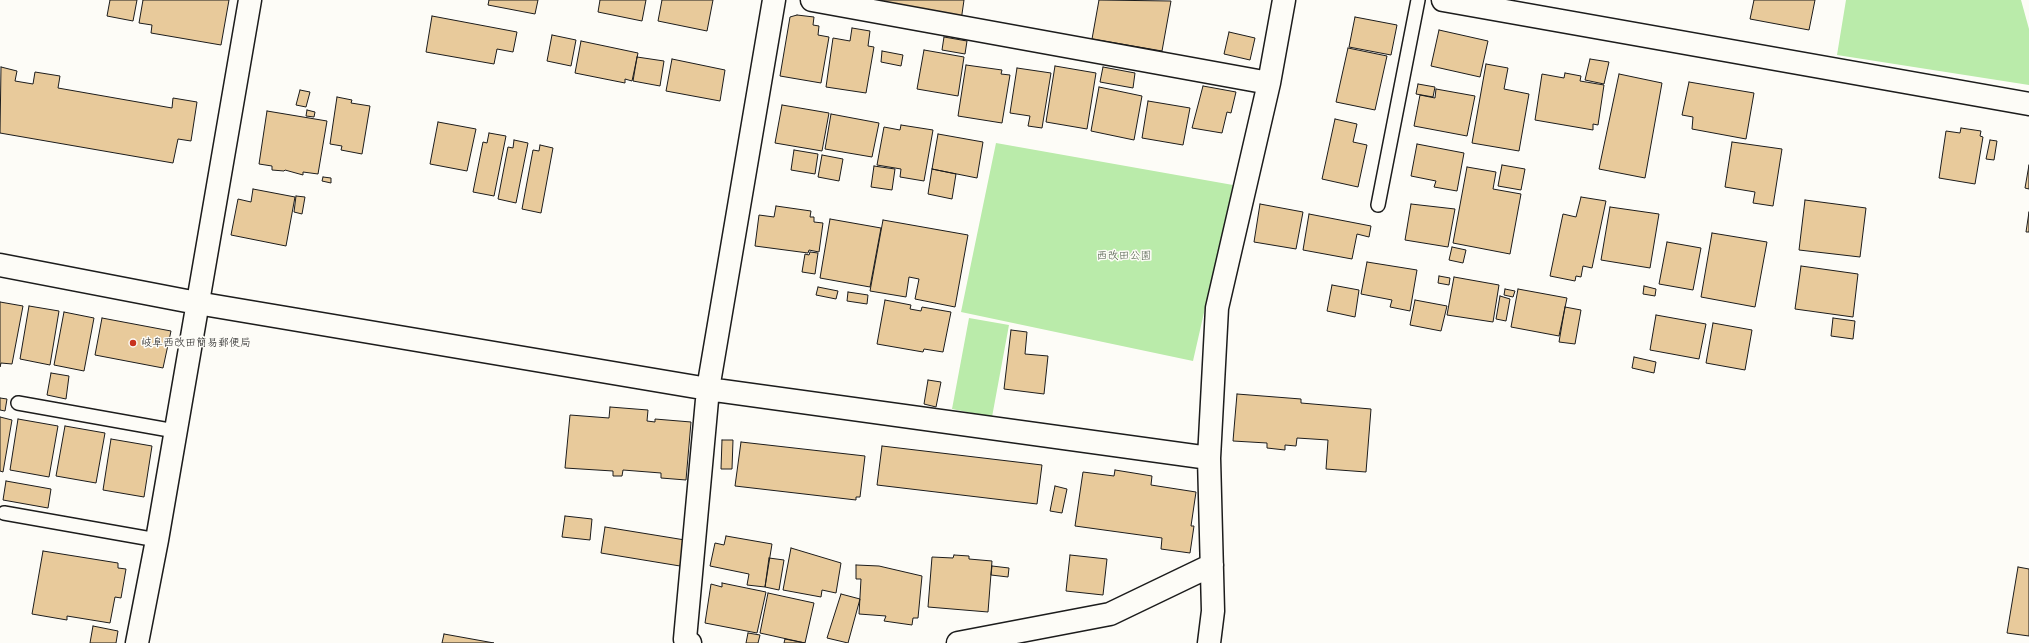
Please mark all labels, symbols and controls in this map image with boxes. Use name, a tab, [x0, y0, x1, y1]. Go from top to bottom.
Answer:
park label: 西改田公園	[1097, 249, 1151, 263]
place label: 岐阜西改田簡易郵便局	[141, 336, 251, 350]
marker: 岐阜西改田簡易郵便局	[128, 338, 138, 348]

